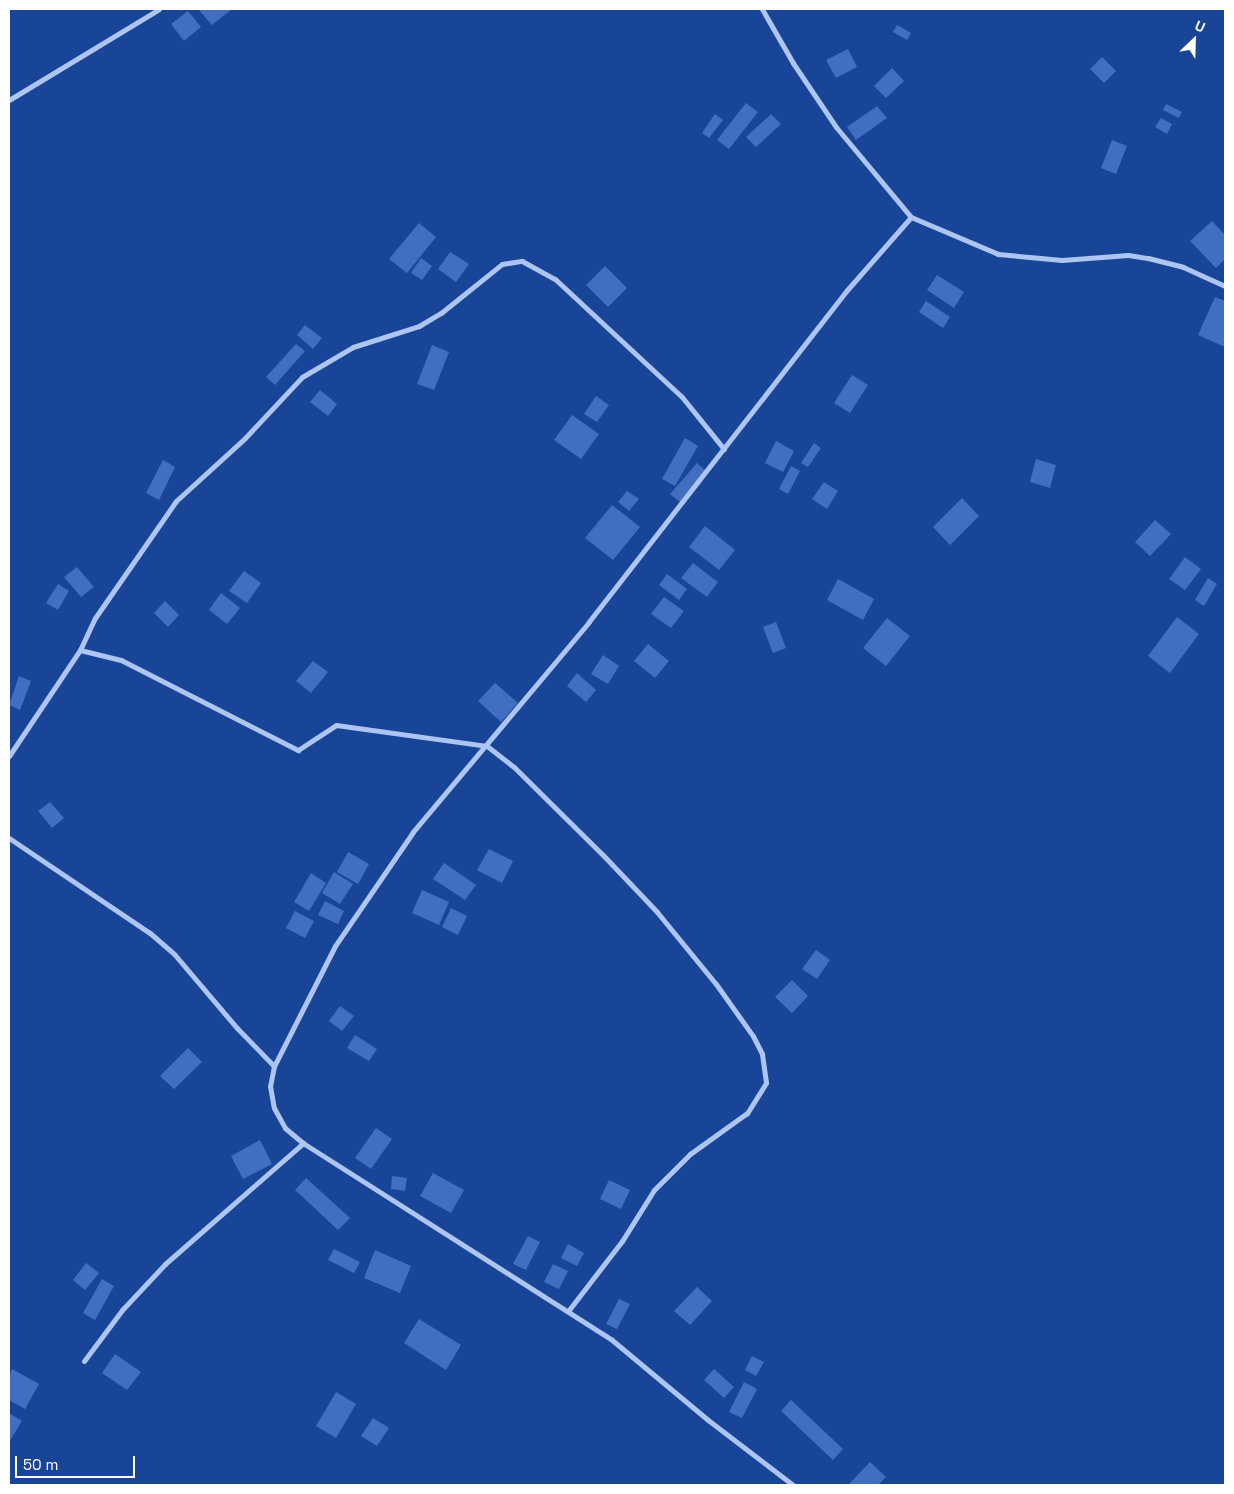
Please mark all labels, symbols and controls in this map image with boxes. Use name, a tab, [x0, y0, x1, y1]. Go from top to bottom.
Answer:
north arrow	[1169, 15, 1219, 65]
text: U	[1192, 16, 1208, 36]
scale bar	[18, 1446, 138, 1478]
text: 50 m	[23, 1455, 58, 1474]

